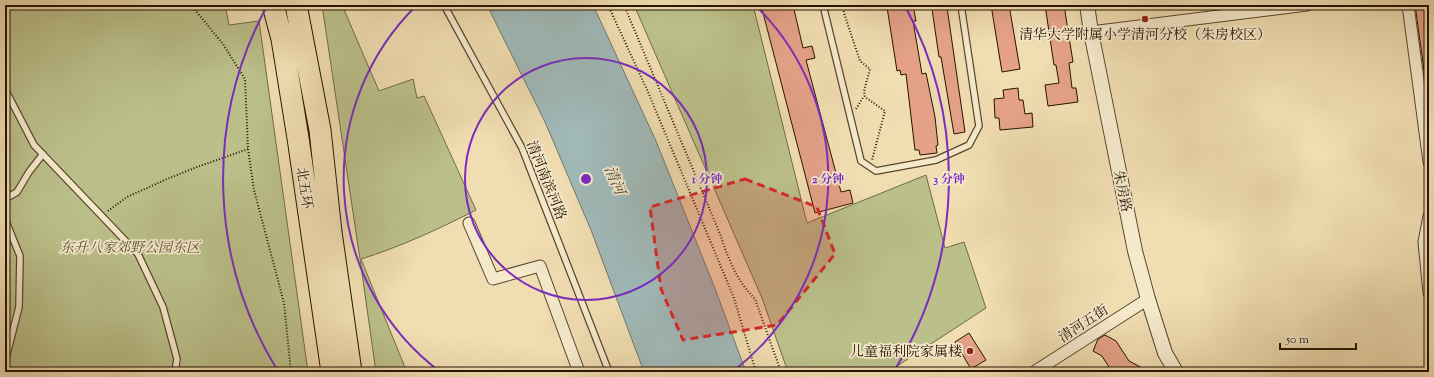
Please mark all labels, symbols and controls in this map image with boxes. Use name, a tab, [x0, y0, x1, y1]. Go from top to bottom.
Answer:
marker: 清华大学附属小学清河分校（朱房校区）	[1140, 14, 1150, 24]
place label: 清华大学附属小学清河分校（朱房校区）	[1019, 26, 1271, 46]
street label: 清河南滨河路	[520, 138, 570, 223]
water label: 清河	[598, 163, 630, 201]
street label: 北五环	[290, 166, 316, 211]
street label: 朱房路	[1107, 169, 1135, 214]
text: 1 分钟	[691, 171, 722, 189]
text: 2 分钟	[812, 171, 844, 189]
text: 3 分钟	[933, 171, 965, 189]
centre of rings	[579, 172, 593, 186]
park label: 东升八家郊野公园东区	[60, 239, 202, 259]
street label: 清河五街	[1055, 301, 1113, 348]
scale bar	[1280, 325, 1356, 351]
text: 50 m	[1285, 331, 1309, 349]
place label: 儿童福利院家属楼	[850, 343, 962, 363]
marker: 儿童福利院家属楼	[965, 346, 975, 356]

